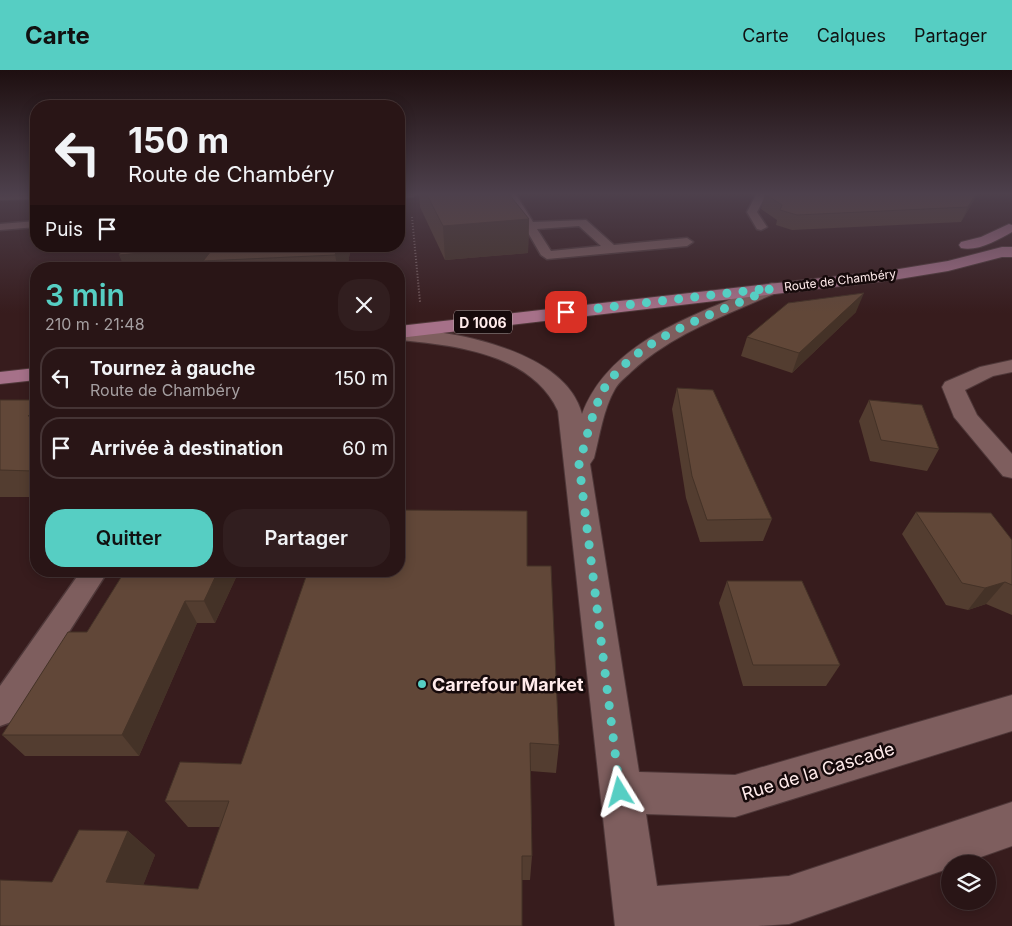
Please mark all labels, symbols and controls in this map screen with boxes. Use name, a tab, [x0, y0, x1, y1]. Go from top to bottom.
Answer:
text: Carte	[25, 21, 90, 50]
text: Carte	[742, 25, 789, 46]
text: Calques	[817, 25, 886, 46]
text: Partager	[914, 25, 987, 46]
text: 150 m	[128, 119, 229, 161]
icon: left	[45, 120, 110, 185]
text: Route de Chambéry	[128, 161, 335, 187]
icon: arrive	[93, 215, 121, 243]
text: Puis	[45, 218, 83, 241]
street label: Route de Chambéry	[783, 266, 897, 294]
text: 3 min	[45, 277, 125, 313]
button: close	[338, 279, 390, 331]
pin	[545, 291, 587, 333]
icon: arrive	[552, 298, 580, 326]
road number: D 1006	[454, 310, 512, 334]
text: 210 m · 21:48	[45, 314, 145, 334]
text: Tournez à gauche	[90, 357, 255, 380]
icon: left	[47, 364, 75, 392]
text: 150 m	[335, 367, 388, 390]
text: Route de Chambéry	[90, 380, 240, 400]
icon: arrive	[47, 434, 75, 462]
text: Arrivée à destination	[90, 437, 283, 460]
text: 60 m	[342, 437, 388, 460]
button: Quitter	[45, 509, 213, 567]
button: Partager	[223, 509, 390, 567]
place label: Carrefour Market	[432, 674, 584, 695]
marker: Carrefour Market	[416, 678, 428, 690]
street label: Rue de la Cascade	[739, 738, 897, 804]
position arrow	[593, 765, 645, 817]
map controls	[941, 855, 996, 910]
button: layers	[941, 855, 996, 910]

